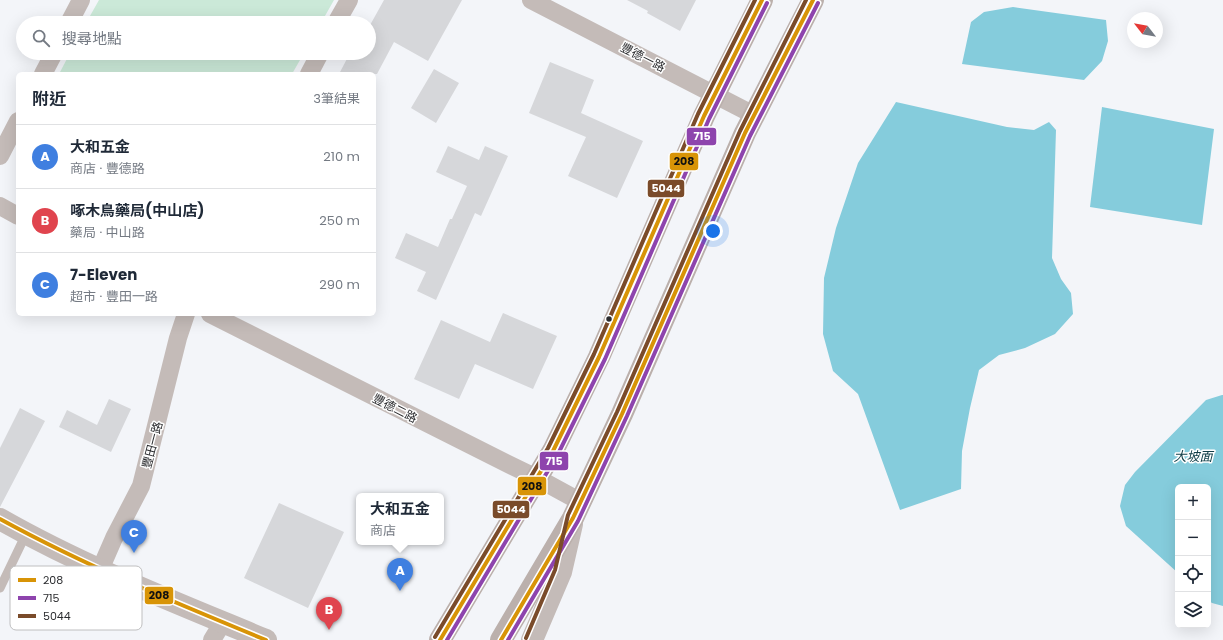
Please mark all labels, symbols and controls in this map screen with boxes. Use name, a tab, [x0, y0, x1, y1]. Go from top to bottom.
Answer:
north arrow	[1127, 12, 1163, 48]
search box	[16, 16, 376, 60]
icon: search	[30, 27, 52, 49]
text: 搜尋地點	[62, 28, 122, 49]
street label: 豐德一路	[618, 39, 668, 75]
text: 附近	[32, 87, 66, 111]
text: 3筆結果	[313, 89, 360, 108]
line badge: 715	[686, 127, 717, 146]
text: 715	[693, 128, 711, 144]
text: 大和五金	[70, 136, 130, 157]
text: A	[40, 147, 50, 166]
text: 210 m	[323, 147, 360, 166]
line badge: 208	[669, 152, 699, 171]
text: 208	[674, 153, 694, 169]
text: 商店 · 豐德路	[70, 159, 145, 178]
line badge: 5044	[647, 179, 685, 198]
text: 5044	[651, 180, 681, 196]
text: 啄木鳥藥局(中山店)	[70, 200, 204, 221]
text: B	[41, 211, 49, 230]
text: 250 m	[319, 211, 360, 230]
your location	[703, 221, 723, 241]
text: 藥局 · 中山路	[70, 223, 145, 242]
text: 7-Eleven	[70, 264, 137, 285]
text: C	[40, 275, 50, 294]
text: 290 m	[319, 275, 360, 294]
text: 超市 · 豐田一路	[70, 287, 158, 306]
unlabelled marker	[604, 314, 614, 324]
street label: 豐德二路	[370, 390, 420, 426]
street label: 豐田一路	[138, 420, 166, 470]
water label: 大坡面	[1173, 447, 1214, 466]
line badge: 715	[539, 451, 569, 471]
text: 715	[545, 453, 563, 469]
line badge: 208	[517, 476, 547, 496]
text: 208	[522, 478, 542, 494]
map controls	[1175, 484, 1211, 628]
button: +	[1175, 484, 1211, 520]
popup	[356, 493, 444, 545]
text: 大和五金	[370, 498, 430, 519]
line badge: 5044	[492, 500, 530, 519]
text: 5044	[496, 501, 526, 517]
pin: C	[121, 520, 147, 553]
button: −	[1175, 520, 1211, 556]
text: 商店	[370, 521, 396, 540]
button: locate	[1175, 556, 1211, 592]
pin: A	[387, 558, 413, 591]
legend	[10, 566, 142, 630]
text: 208	[43, 572, 63, 588]
line badge: 208	[144, 586, 174, 605]
text: 208	[149, 587, 169, 603]
text: 715	[43, 590, 60, 606]
button: layers	[1175, 592, 1211, 628]
pin: B	[316, 597, 342, 630]
text: 5044	[43, 608, 71, 624]

